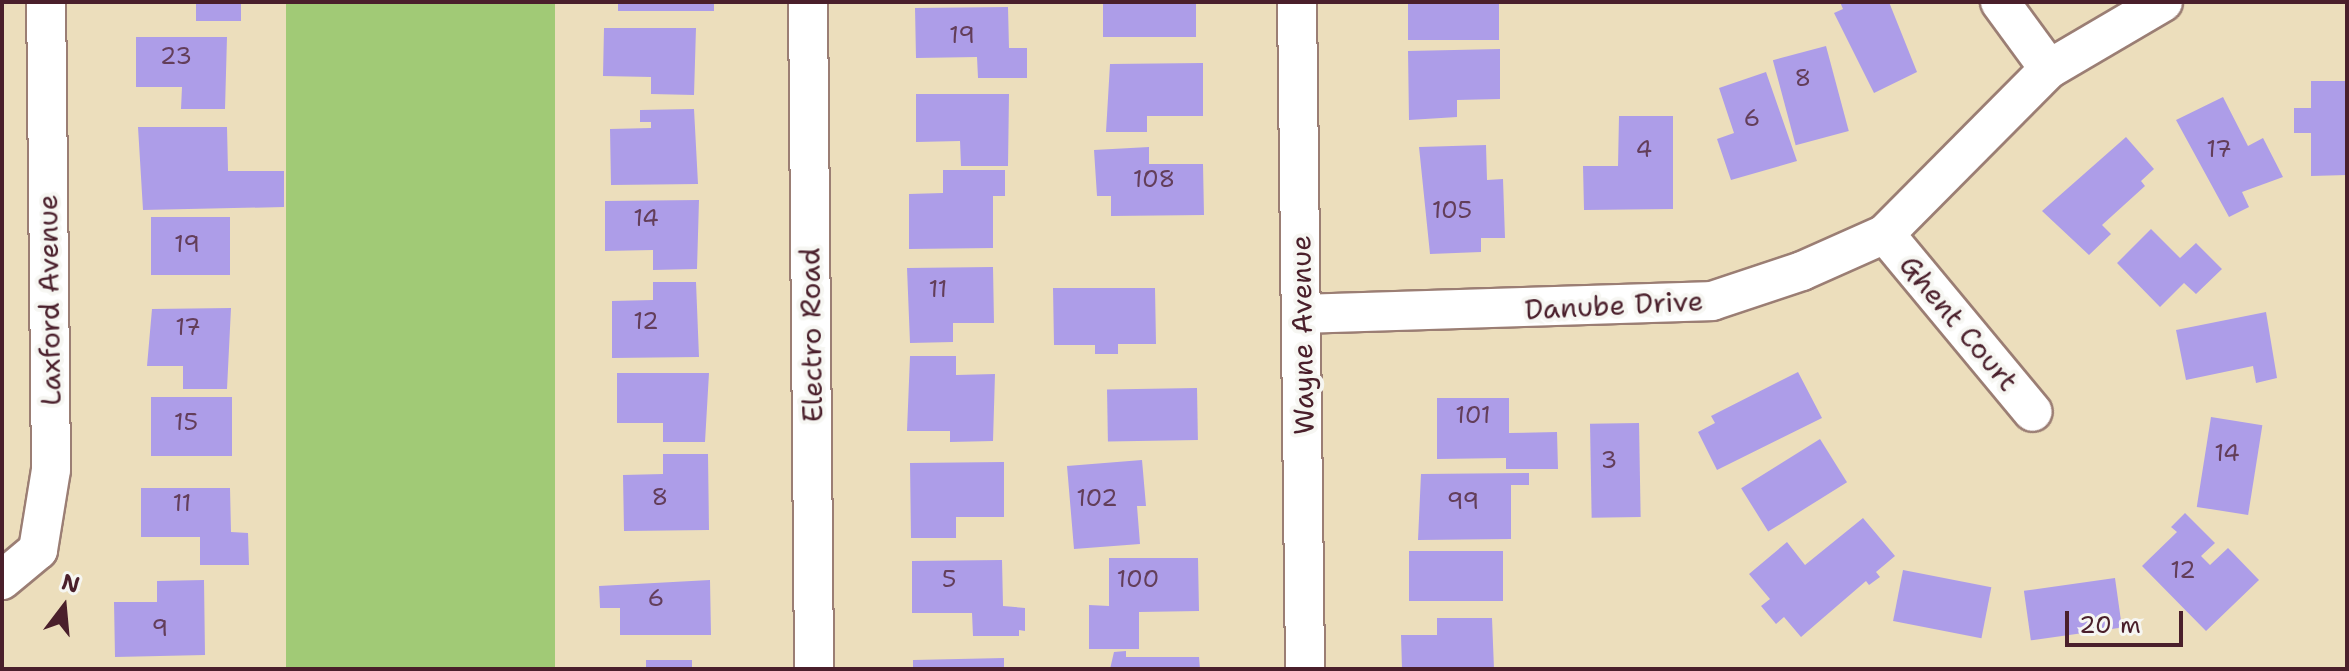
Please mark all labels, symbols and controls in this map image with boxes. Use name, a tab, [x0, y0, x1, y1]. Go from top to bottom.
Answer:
house number: 19	[949, 22, 975, 50]
house number: 23	[160, 43, 192, 71]
house number: 8	[1795, 65, 1811, 93]
house number: 6	[1744, 105, 1760, 133]
house number: 4	[1636, 136, 1652, 164]
house number: 17	[2206, 136, 2232, 164]
house number: 108	[1133, 166, 1175, 194]
street label: Laxford Avenue	[30, 194, 68, 406]
house number: 105	[1432, 197, 1472, 225]
house number: 14	[633, 205, 659, 233]
house number: 19	[174, 231, 200, 259]
street label: Wayne Avenue	[1283, 235, 1321, 435]
street label: Electro Road	[793, 247, 829, 423]
street label: Ghent Court	[1893, 248, 2025, 398]
house number: 11	[928, 276, 948, 304]
street label: Danube Drive	[1524, 284, 1704, 326]
house number: 12	[633, 308, 659, 336]
house number: 17	[175, 314, 201, 342]
house number: 101	[1455, 402, 1491, 430]
house number: 15	[174, 409, 198, 437]
house number: 14	[2214, 440, 2240, 468]
house number: 3	[1601, 447, 1617, 475]
house number: 8	[652, 484, 668, 512]
house number: 102	[1076, 485, 1118, 513]
house number: 99	[1447, 488, 1479, 516]
house number: 11	[172, 490, 192, 518]
house number: 12	[2170, 557, 2196, 585]
house number: 5	[942, 566, 956, 594]
house number: 100	[1117, 566, 1159, 594]
north arrow	[24, 567, 104, 647]
text: N	[58, 567, 83, 600]
house number: 6	[648, 585, 664, 613]
scale bar	[2069, 595, 2187, 645]
text: 20 m	[2079, 609, 2141, 641]
house number: 9	[152, 615, 168, 643]

